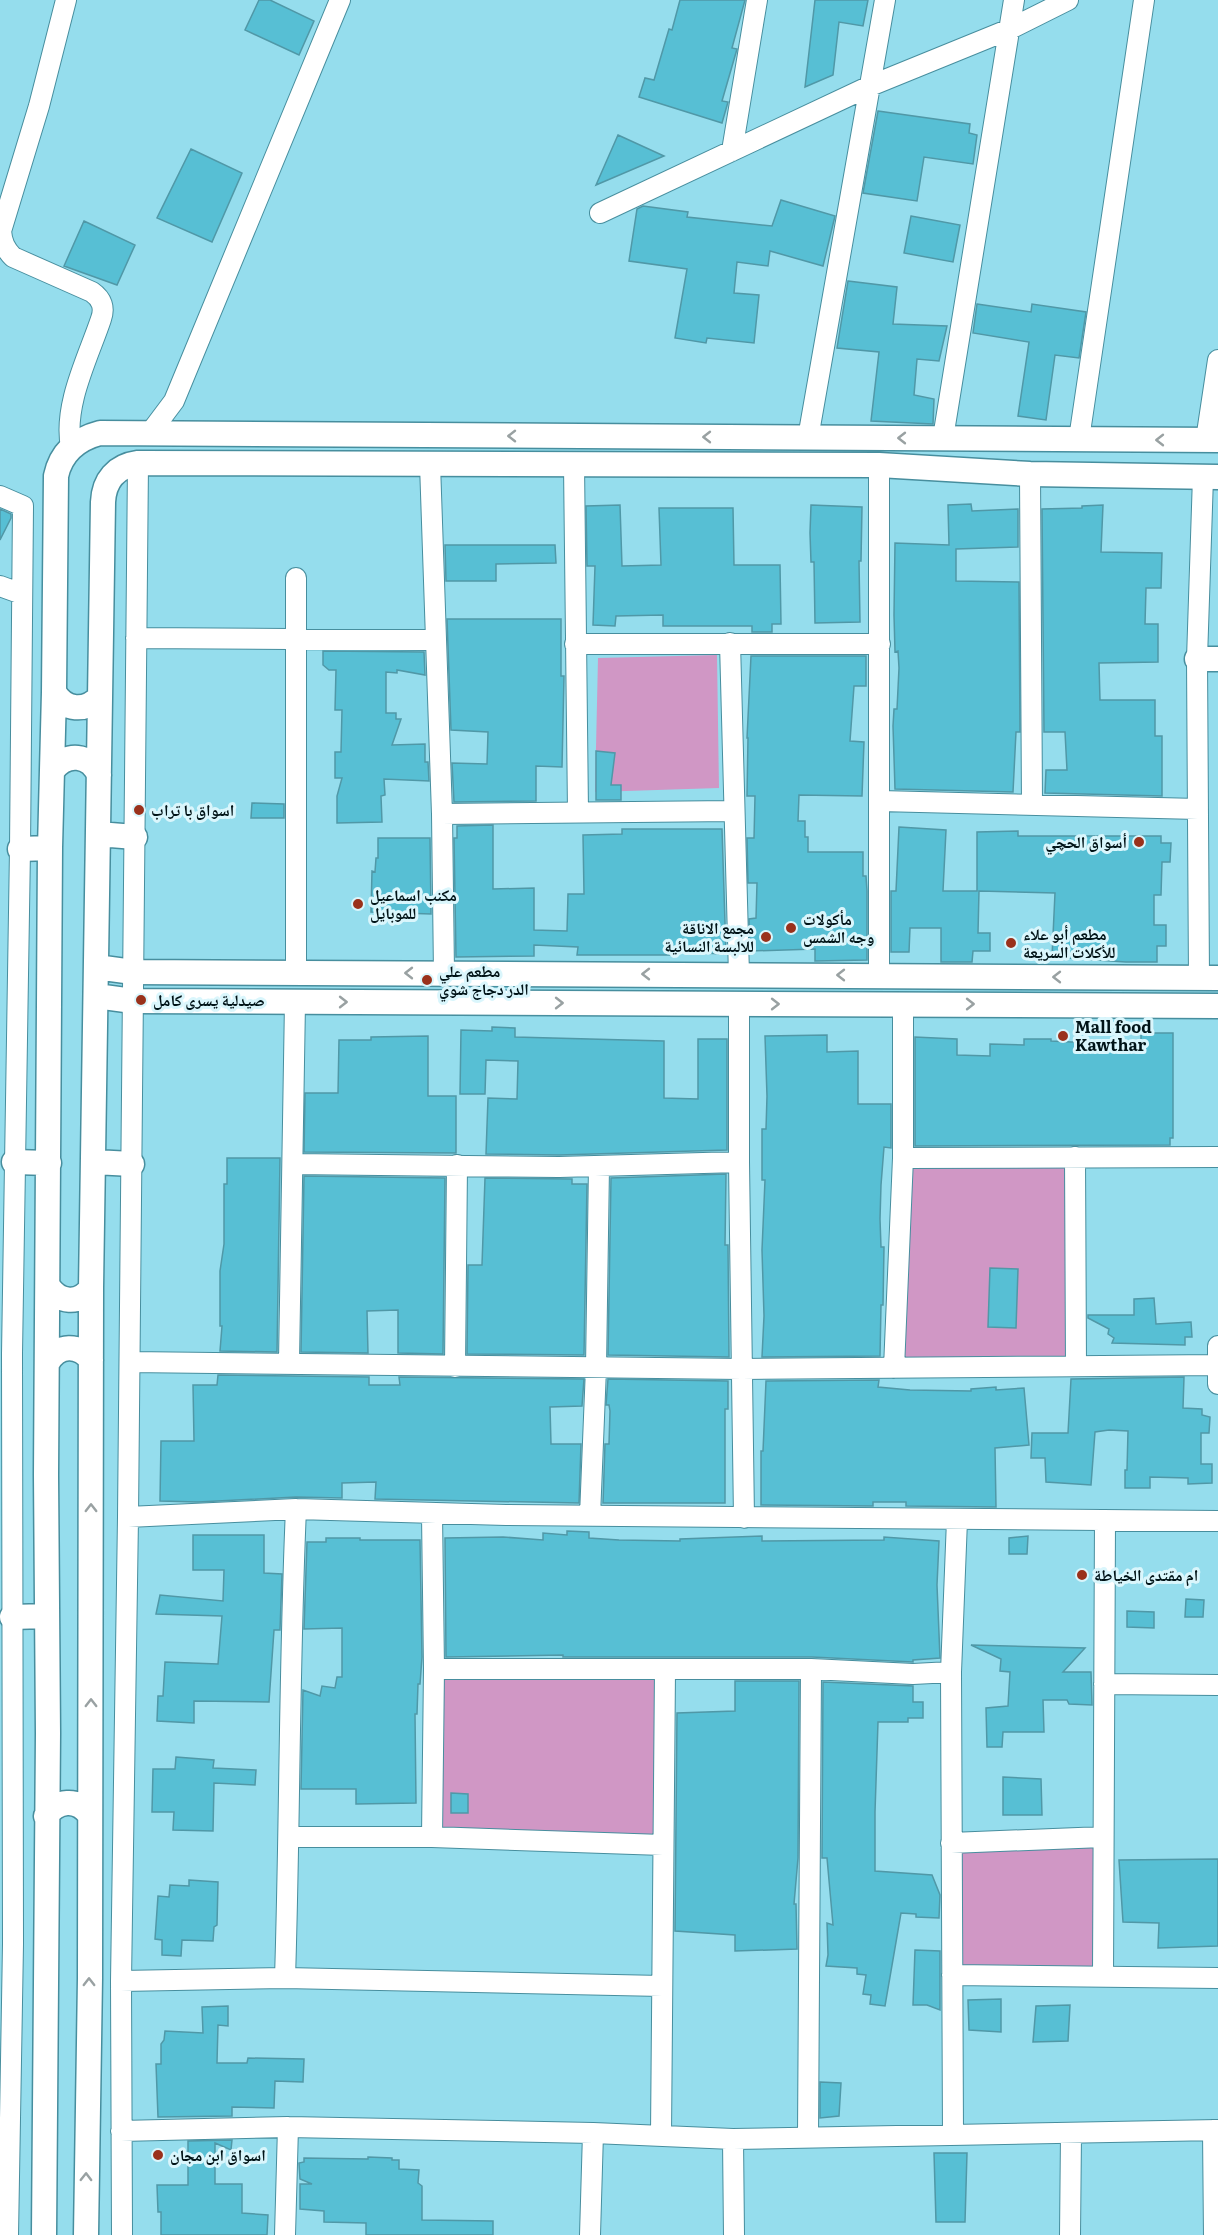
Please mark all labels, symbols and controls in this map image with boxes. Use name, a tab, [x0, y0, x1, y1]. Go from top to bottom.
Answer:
one-way arrow	[507, 430, 516, 442]
one-way arrow	[702, 431, 711, 443]
one-way arrow	[897, 432, 906, 444]
one-way arrow	[1155, 434, 1164, 446]
place label: اسواق با تراب	[151, 797, 234, 821]
marker: اسواق با تراب	[132, 803, 146, 817]
place label: أسواق الحچي	[1045, 829, 1127, 855]
marker: أسواق الحچي	[1132, 835, 1146, 849]
place label: مكنب اسماعيل للموبايل	[370, 882, 457, 924]
marker: مكنب اسماعيل للموبايل	[351, 897, 365, 911]
place label: مأكولات وجه الشمس	[803, 906, 874, 948]
place label: مجمع الاناقة للالبسة النسائية	[664, 915, 754, 957]
marker: مأكولات وجه الشمس	[784, 921, 798, 935]
place label: مطعم أبو علاء للأكلات السريعة	[1023, 921, 1115, 963]
marker: مجمع الاناقة للالبسة النسائية	[759, 930, 773, 944]
marker: مطعم أبو علاء للأكلات السريعة	[1004, 936, 1018, 950]
place label: مطعم علي الدر دجاج شوي	[439, 958, 529, 1002]
one-way arrow	[404, 967, 413, 979]
one-way arrow	[641, 968, 650, 980]
one-way arrow	[836, 969, 845, 982]
one-way arrow	[1052, 971, 1061, 983]
marker: مطعم علي الدر دجاج شوي	[420, 973, 434, 987]
place label: صيدلية يسرى كامل	[153, 987, 265, 1011]
marker: صيدلية يسرى كامل	[134, 993, 148, 1007]
one-way arrow	[339, 996, 348, 1008]
one-way arrow	[555, 997, 564, 1009]
one-way arrow	[771, 998, 780, 1010]
one-way arrow	[966, 998, 975, 1011]
place label: Mall food Kawthar	[1075, 1014, 1152, 1056]
marker: Mall food Kawthar	[1056, 1029, 1070, 1043]
one-way arrow	[85, 1503, 97, 1512]
place label: ام مقتدى الخياطة	[1094, 1562, 1198, 1587]
marker: ام مقتدى الخياطة	[1075, 1568, 1089, 1582]
one-way arrow	[84, 1698, 97, 1707]
one-way arrow	[83, 1977, 96, 1986]
place label: اسواق ابن مجان	[170, 2142, 266, 2166]
marker: اسواق ابن مجان	[151, 2148, 165, 2162]
one-way arrow	[80, 2172, 93, 2181]

